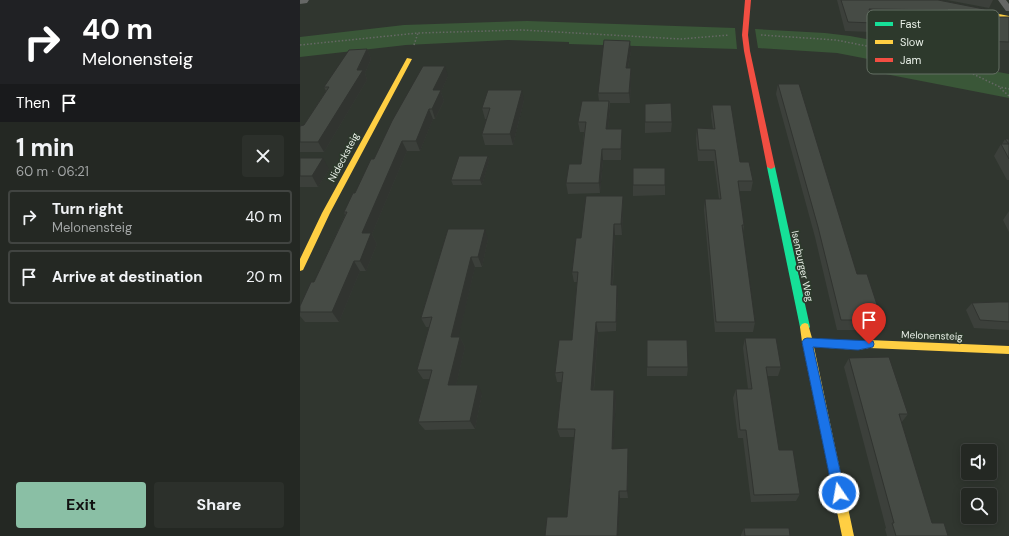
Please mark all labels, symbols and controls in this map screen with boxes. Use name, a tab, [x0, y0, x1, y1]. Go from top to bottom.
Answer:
legend	[867, 10, 999, 74]
text: 40 m	[82, 11, 153, 48]
icon: right	[16, 16, 68, 68]
text: Fast	[900, 17, 921, 31]
text: Slow	[900, 35, 924, 49]
text: Melonensteig	[82, 47, 193, 71]
text: Jam	[900, 53, 921, 67]
icon: arrive	[58, 92, 80, 114]
text: Then	[16, 93, 50, 113]
street label: Nidecksteig	[325, 130, 362, 184]
text: 1 min	[16, 132, 74, 163]
button: close	[242, 135, 284, 177]
text: 60 m · 06:21	[16, 163, 89, 180]
text: Turn right	[52, 199, 123, 219]
icon: right	[18, 206, 40, 228]
text: 40 m	[245, 207, 282, 227]
text: Melonensteig	[52, 219, 132, 236]
street label: Isenburger Weg	[789, 229, 816, 303]
icon: arrive	[18, 266, 40, 288]
text: Arrive at destination	[52, 267, 203, 287]
text: 20 m	[246, 267, 282, 287]
pin	[852, 303, 886, 344]
icon: arrive	[858, 309, 880, 331]
street label: Melonensteig	[901, 328, 963, 343]
map controls	[961, 444, 997, 524]
button: sound	[961, 444, 997, 480]
position arrow	[818, 472, 860, 514]
button: Exit	[16, 482, 146, 528]
button: Share	[154, 482, 284, 528]
button: search	[961, 488, 997, 524]

